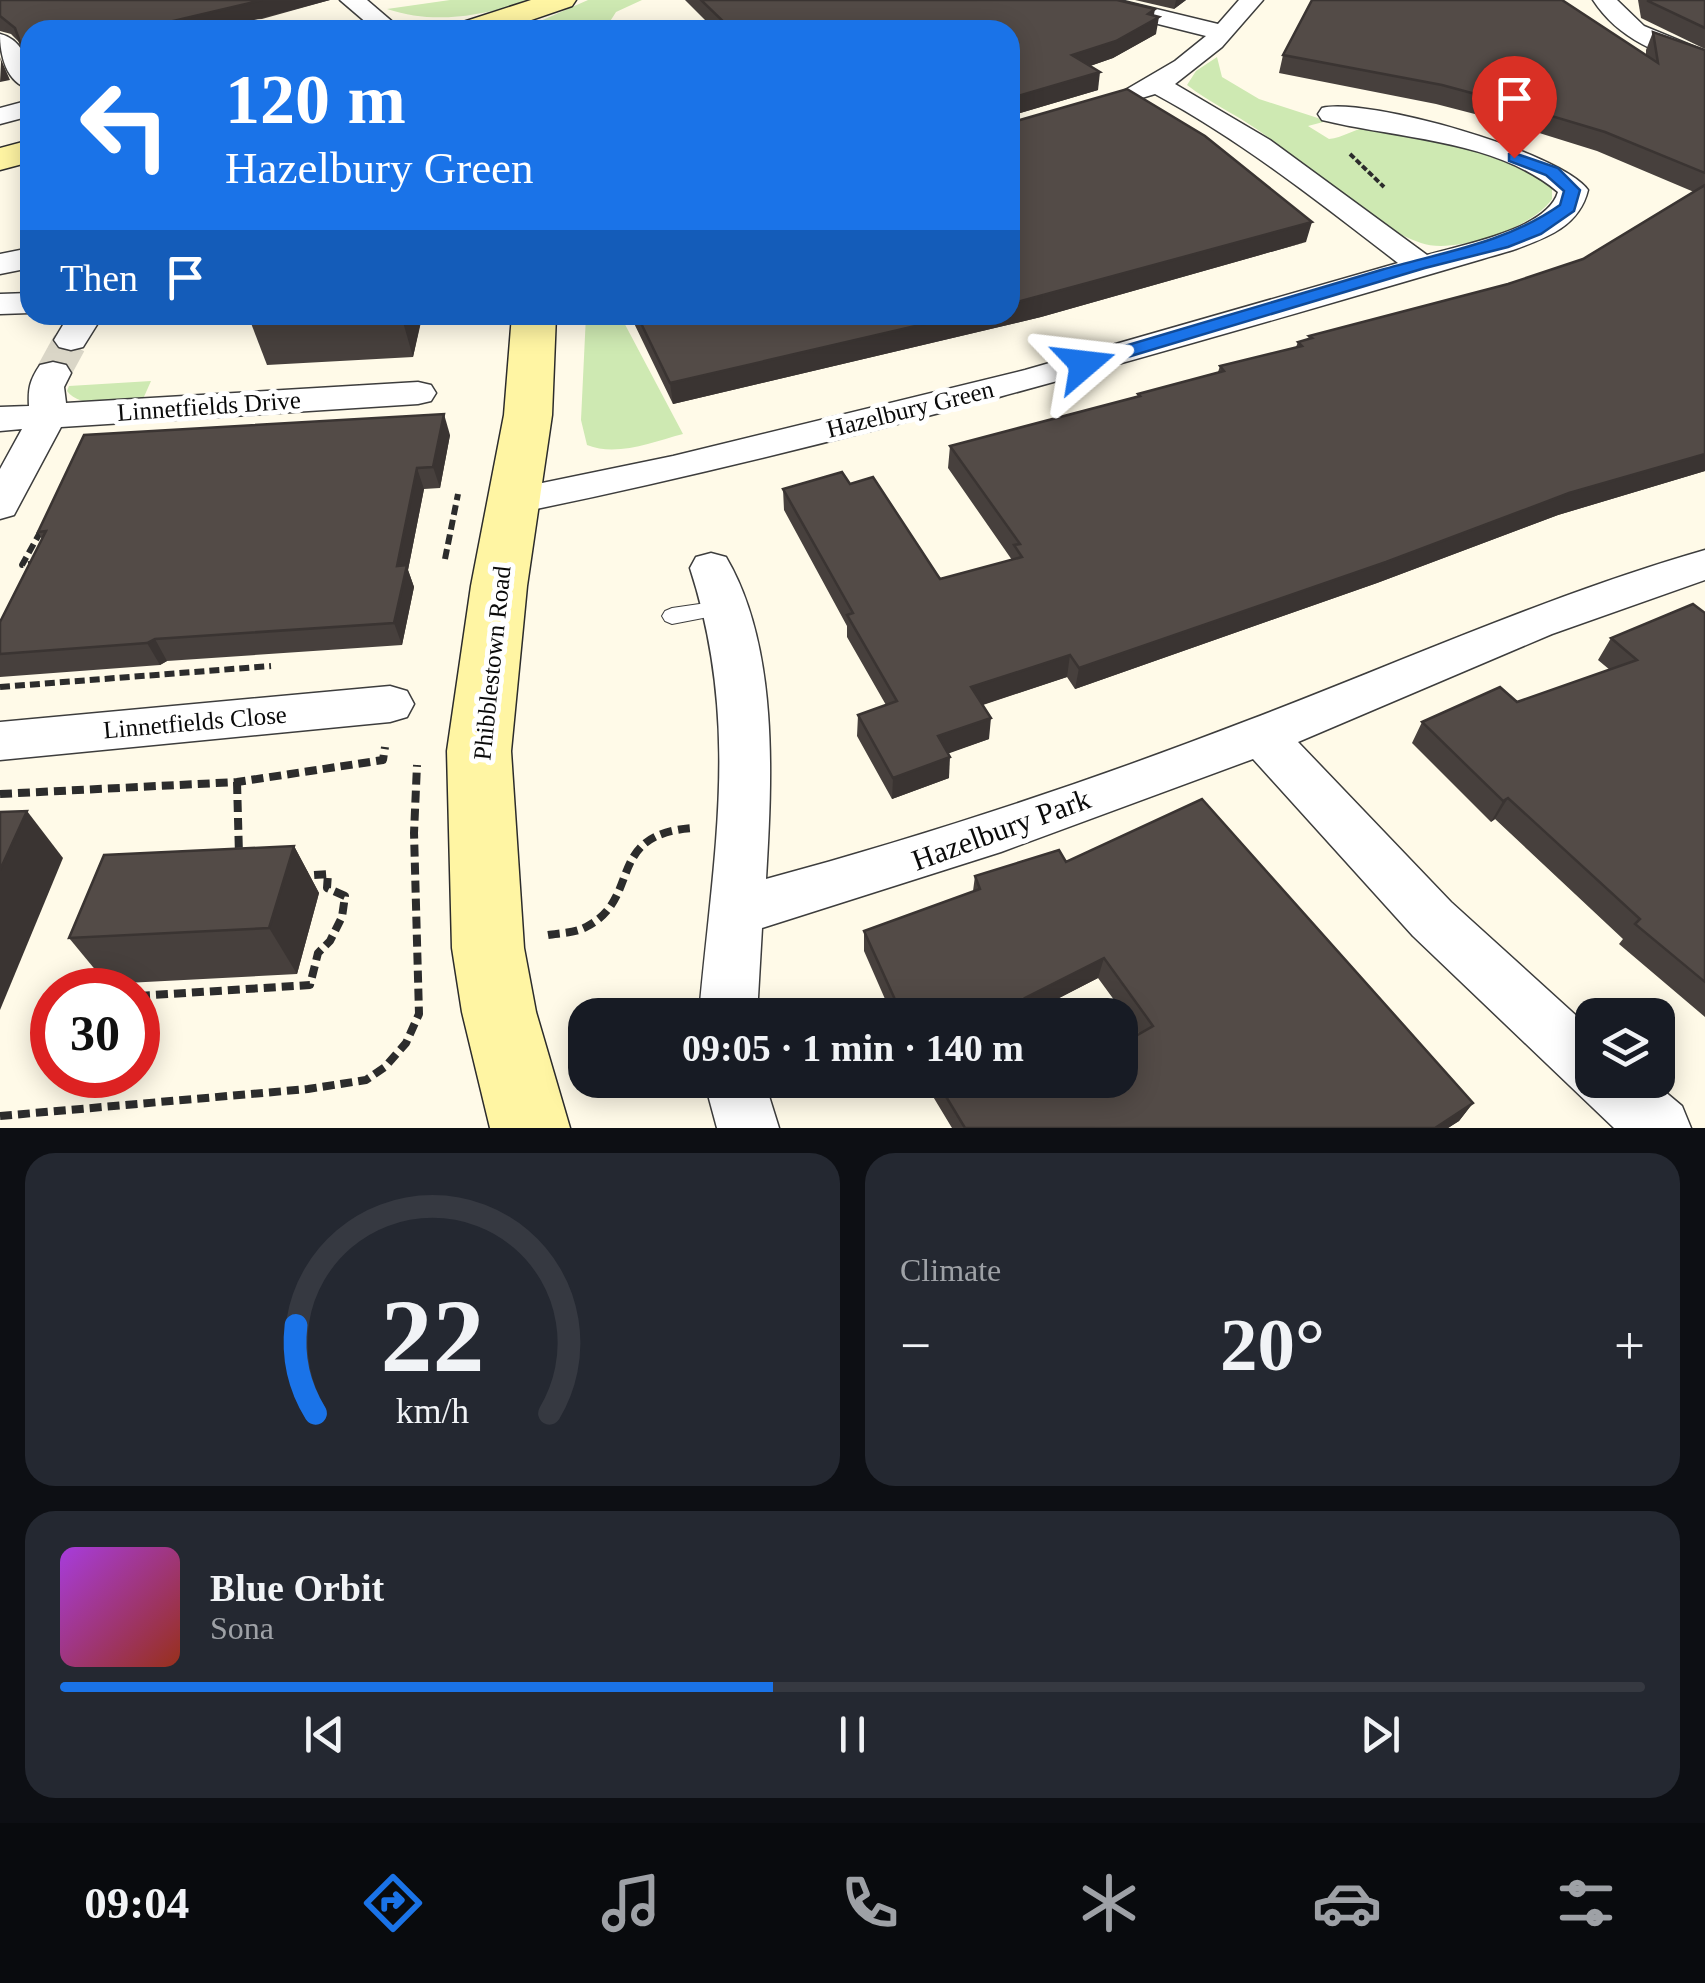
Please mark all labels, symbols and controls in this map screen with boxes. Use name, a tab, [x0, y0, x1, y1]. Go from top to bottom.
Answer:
pin	[1472, 56, 1557, 159]
icon: left	[60, 60, 190, 190]
text: 120 m	[225, 61, 406, 138]
icon: arrive	[1487, 71, 1542, 126]
text: Hazelbury Green	[225, 143, 534, 193]
icon: arrive	[158, 250, 213, 305]
text: Then	[60, 257, 138, 299]
position arrow	[1032, 312, 1136, 416]
street label: Hazelbury Green	[824, 375, 997, 443]
street label: Linnetfields Drive	[116, 386, 302, 426]
street label: Phibblestown Road	[468, 564, 516, 761]
street label: Linnetfields Close	[102, 701, 288, 743]
street label: Hazelbury Park	[907, 781, 1095, 877]
speed limit sign: 30	[30, 968, 160, 1098]
map controls	[1575, 998, 1675, 1098]
button: layers	[1575, 998, 1675, 1098]
text: 09:05 · 1 min · 140 m	[682, 1027, 1024, 1069]
text: Climate	[900, 1252, 1001, 1288]
text: 22	[381, 1278, 485, 1393]
text: 20°	[1220, 1303, 1325, 1386]
text: −	[900, 1315, 931, 1376]
text: +	[1614, 1315, 1645, 1376]
text: km/h	[396, 1391, 469, 1431]
text: Blue Orbit	[210, 1567, 384, 1609]
text: Sona	[210, 1610, 274, 1646]
icon: previous	[297, 1707, 352, 1762]
icon: pause	[825, 1707, 880, 1762]
icon: next	[1353, 1707, 1408, 1762]
icon: directions	[358, 1868, 428, 1938]
icon: music	[596, 1868, 666, 1938]
icon: phone	[835, 1868, 905, 1938]
icon: climate	[1074, 1868, 1144, 1938]
icon: car	[1312, 1868, 1382, 1938]
icon: filters	[1551, 1868, 1621, 1938]
text: 09:04	[84, 1878, 189, 1928]

